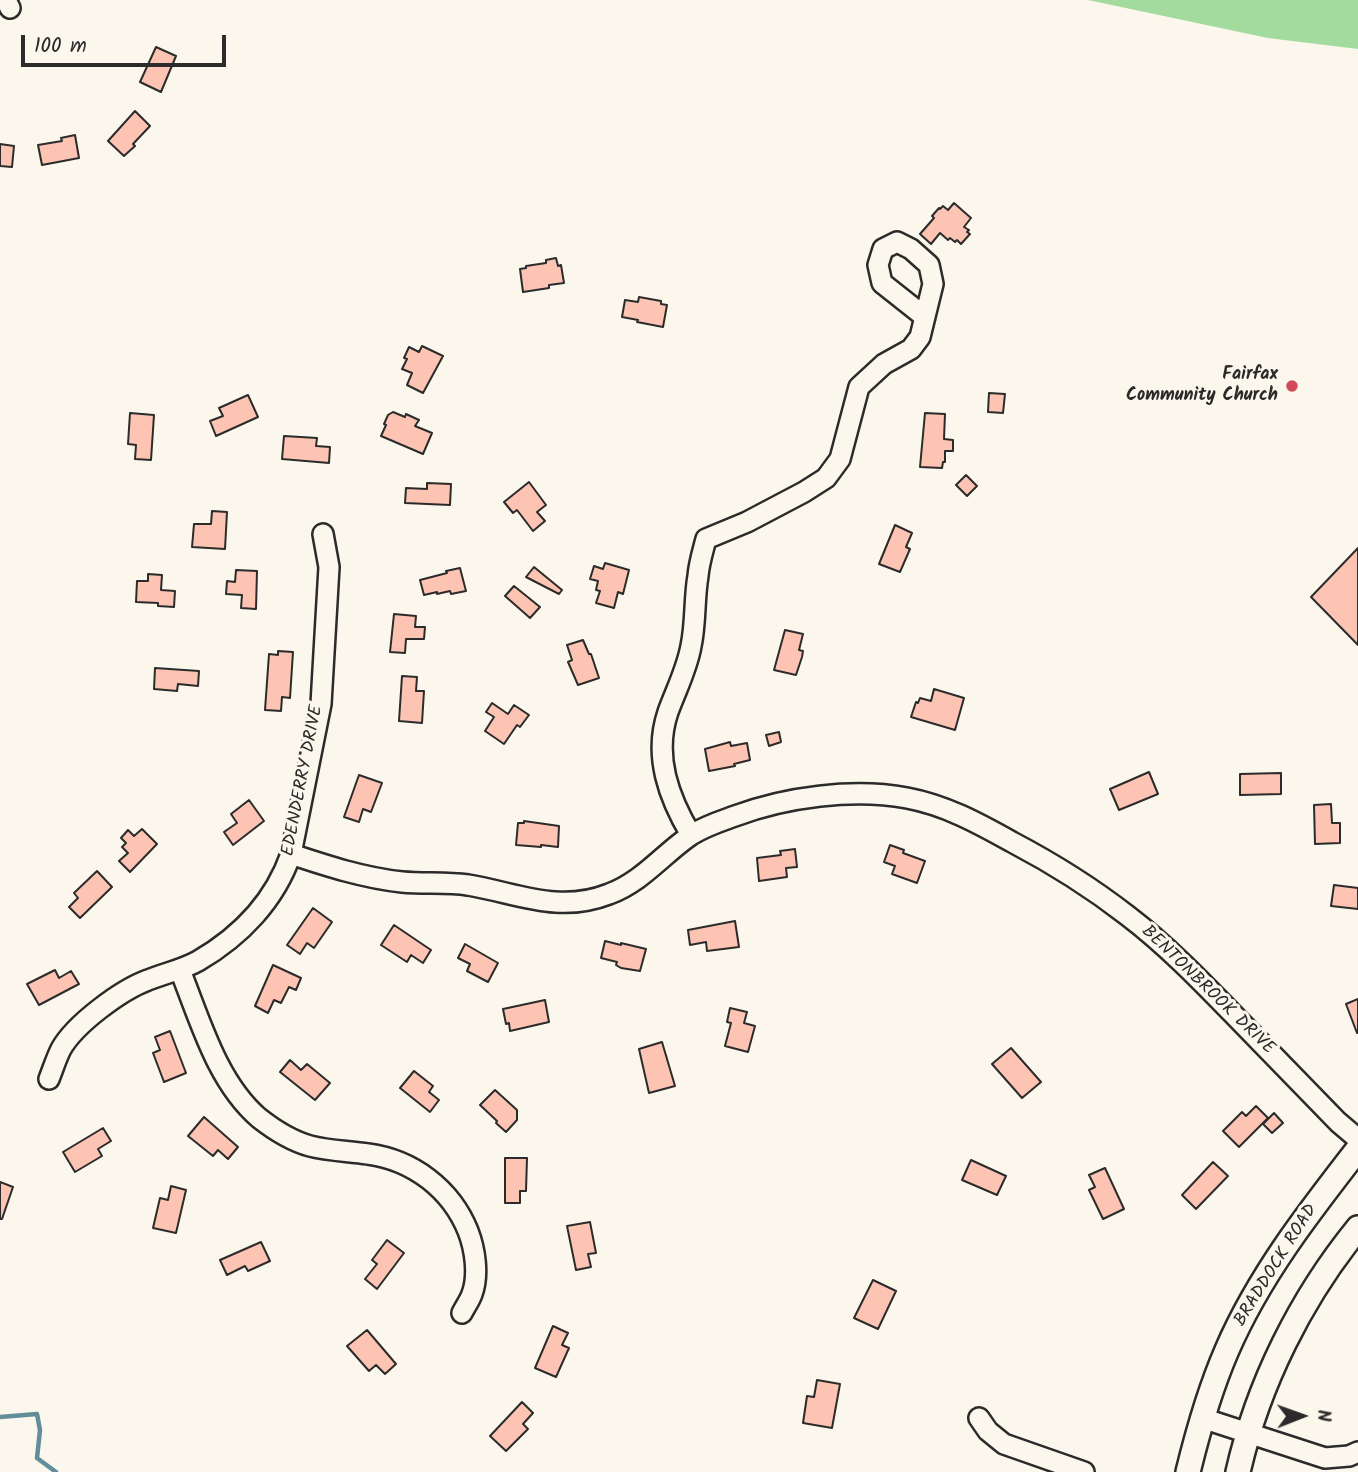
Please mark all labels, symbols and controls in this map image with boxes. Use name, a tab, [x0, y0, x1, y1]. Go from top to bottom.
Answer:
scale bar	[24, 21, 229, 65]
text: 100 m	[34, 30, 87, 63]
place label: Fairfax Community Church	[1126, 365, 1278, 408]
marker: Fairfax Community Church	[1284, 378, 1300, 394]
street label: EDENDERRY DRIVE	[279, 704, 329, 858]
street label: BENTONBROOK DRIVE	[1136, 922, 1278, 1060]
street label: BRADDOCK ROAD	[1231, 1201, 1323, 1331]
north arrow	[1267, 1381, 1337, 1451]
text: N	[1308, 1409, 1338, 1422]

